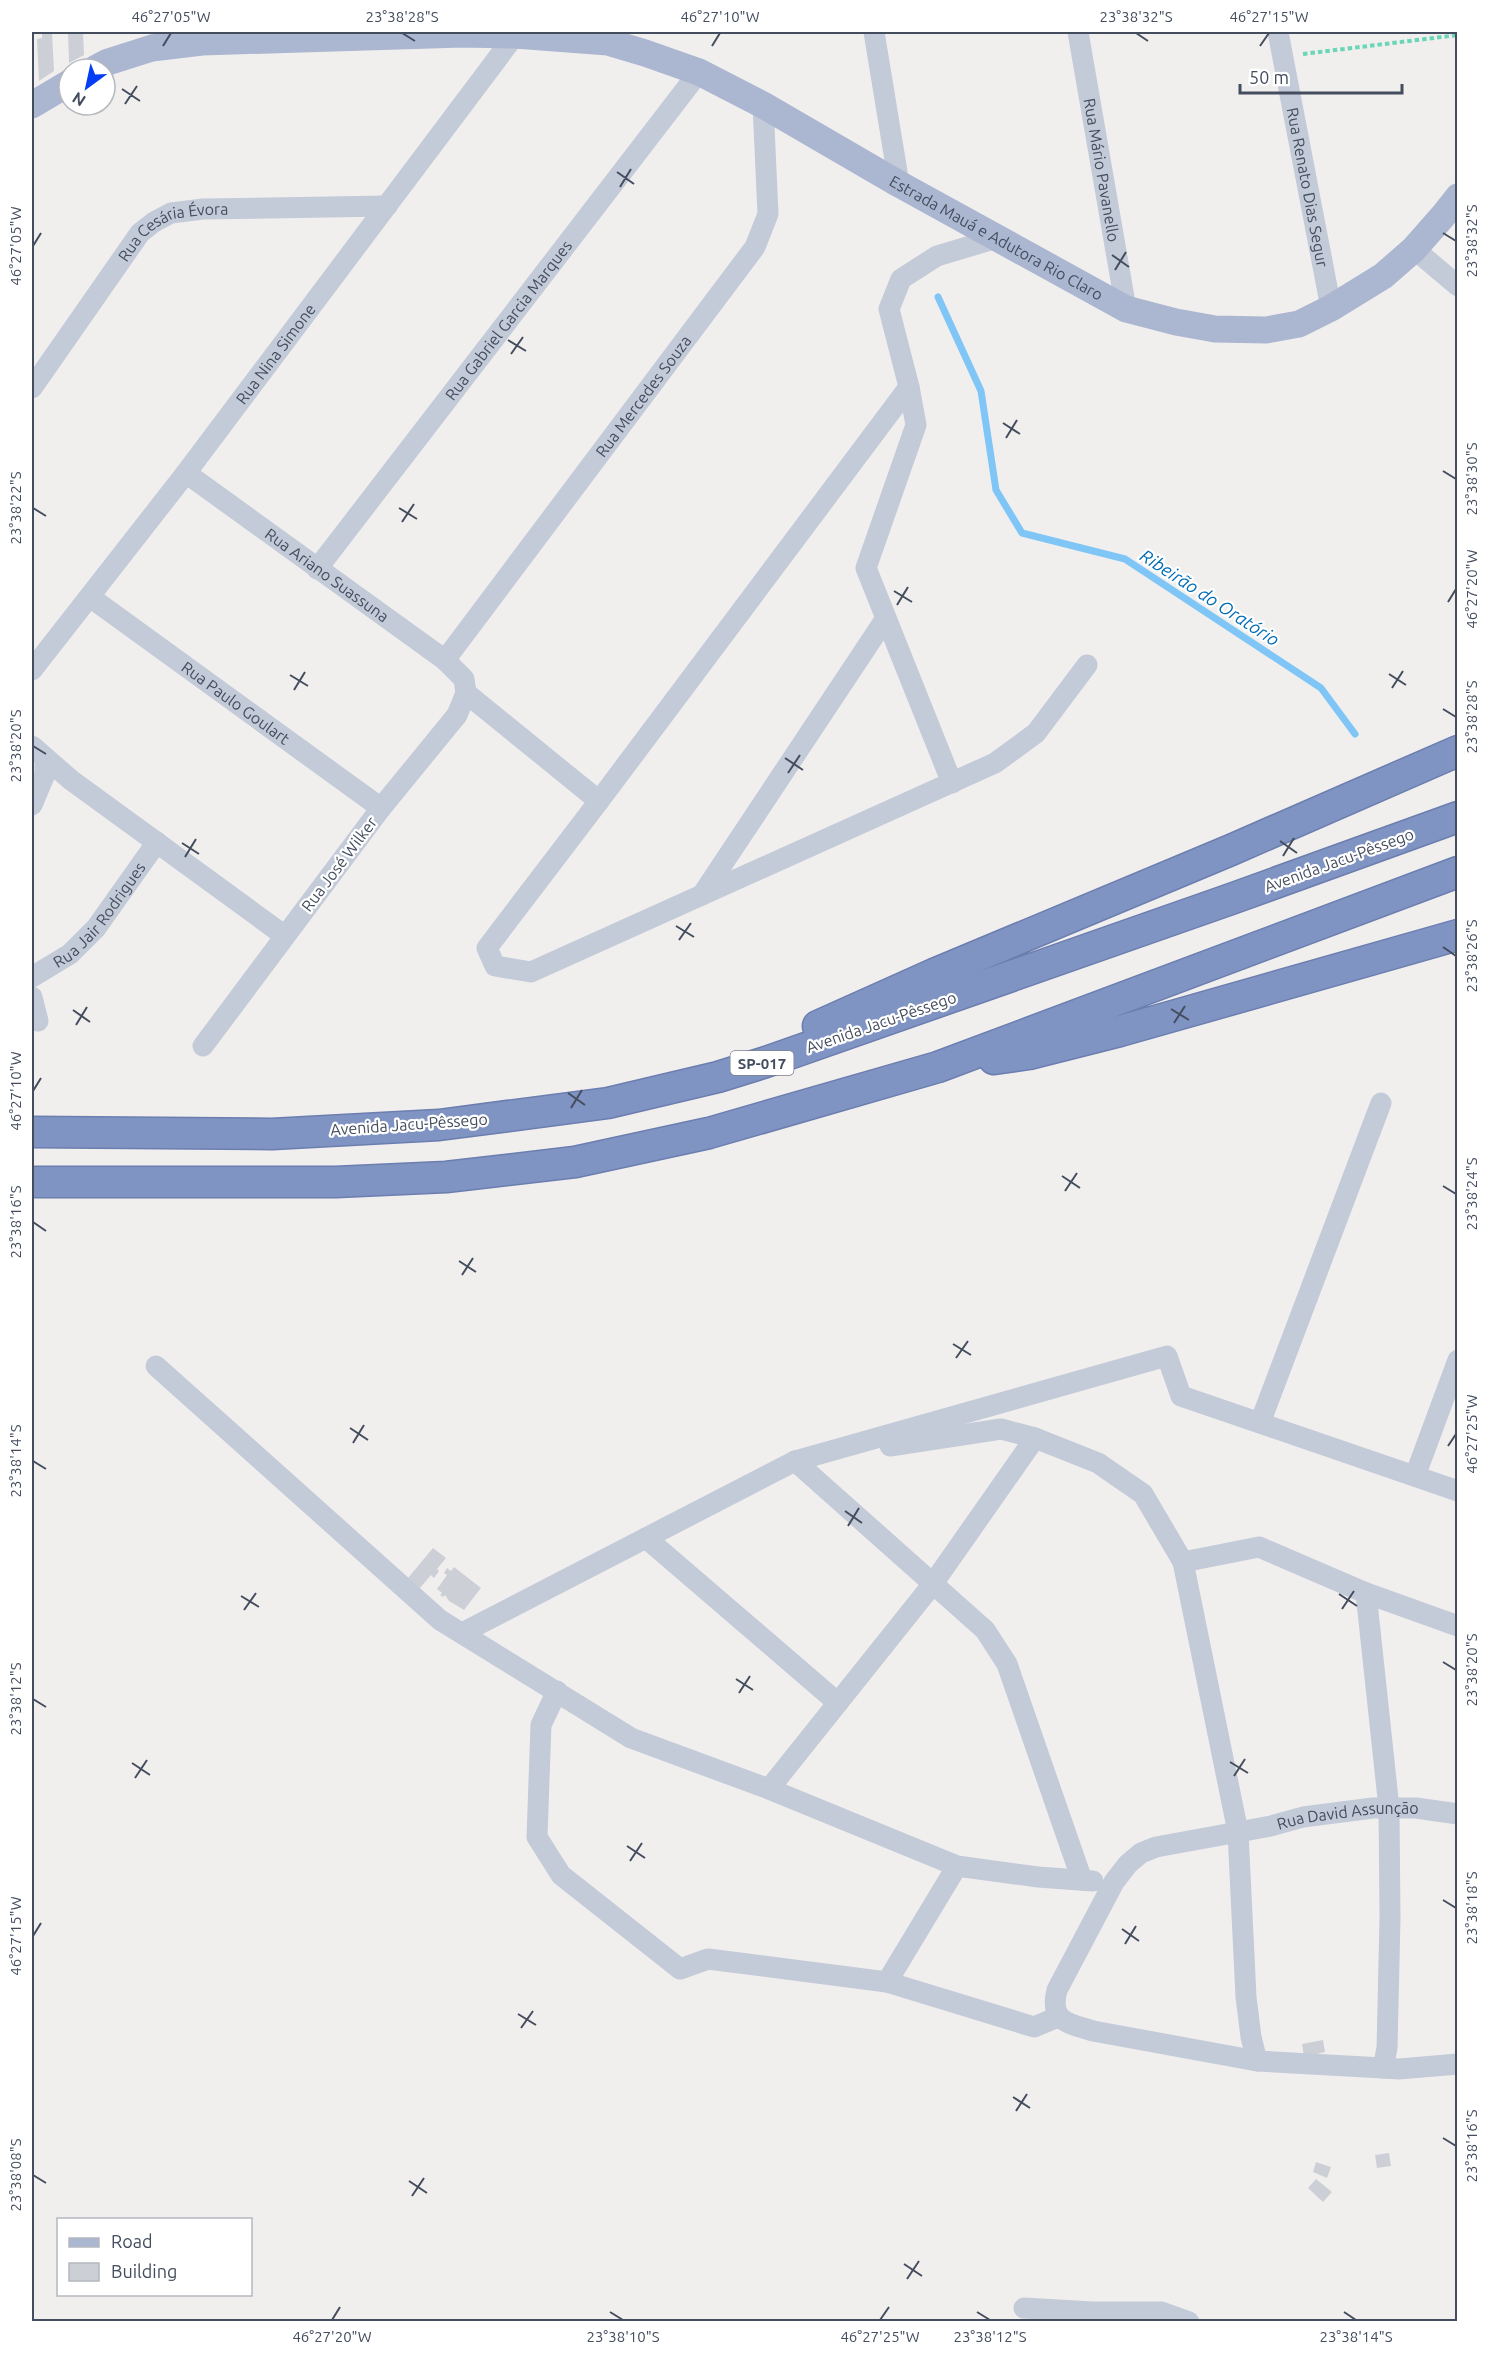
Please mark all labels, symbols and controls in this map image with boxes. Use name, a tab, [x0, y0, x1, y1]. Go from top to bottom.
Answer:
text: 46°27'05"W	[131, 8, 211, 25]
text: 23°38'28"S	[365, 8, 439, 25]
text: 46°27'10"W	[680, 8, 760, 25]
text: 23°38'32"S	[1099, 8, 1173, 25]
text: 46°27'15"W	[1229, 8, 1309, 25]
north arrow	[57, 57, 117, 117]
scale bar	[1240, 57, 1402, 95]
text: 50 m	[1249, 67, 1289, 87]
text: N	[69, 89, 89, 110]
street label: Rua Mário Pavanello	[1081, 97, 1123, 243]
street label: Rua Renato Dias Segur	[1284, 106, 1332, 269]
street label: Estrada Mauá e Adutora Rio Claro	[887, 172, 1106, 304]
street label: Rua Cesária Évora	[114, 199, 228, 265]
text: 23°38'32"S	[1463, 204, 1480, 278]
text: 46°27'05"W	[7, 206, 24, 286]
street label: Rua Gabriel Garcia Marques	[441, 237, 575, 403]
street label: Rua Nina Simone	[232, 300, 319, 408]
street label: Rua Mercedes Souza	[592, 332, 695, 460]
text: 23°38'30"S	[1463, 442, 1480, 516]
text: 23°38'22"S	[7, 471, 24, 545]
street label: Rua Ariano Suassuna	[262, 524, 392, 625]
water label: Ribeirão do Oratório	[1137, 545, 1283, 649]
text: 46°27'20"W	[1463, 549, 1480, 629]
street label: Rua Paulo Goulart	[178, 658, 294, 748]
text: 23°38'28"S	[1463, 680, 1480, 754]
text: 23°38'20"S	[7, 709, 24, 783]
street label: Rua José Wilker	[298, 813, 380, 915]
street label: Avenida Jacu-Pêssego	[1262, 825, 1416, 895]
street label: Rua Jair Rodrigues	[50, 859, 149, 971]
text: 23°38'26"S	[1463, 919, 1480, 993]
street label: Avenida Jacu-Pêssego	[803, 988, 959, 1056]
text: 46°27'10"W	[7, 1051, 24, 1131]
road number: SP-017	[730, 1051, 794, 1075]
street label: Avenida Jacu-Pêssego	[330, 1110, 488, 1138]
text: 23°38'24"S	[1463, 1157, 1480, 1231]
text: 23°38'16"S	[7, 1185, 24, 1259]
text: 46°27'25"W	[1463, 1394, 1480, 1474]
text: 23°38'14"S	[7, 1424, 24, 1498]
text: 23°38'20"S	[1463, 1633, 1480, 1707]
text: 23°38'12"S	[7, 1662, 24, 1736]
street label: Rua David Assunção	[1275, 1799, 1419, 1833]
text: 23°38'18"S	[1463, 1871, 1480, 1945]
text: 46°27'15"W	[7, 1896, 24, 1976]
text: 23°38'16"S	[1463, 2109, 1480, 2183]
text: 23°38'08"S	[7, 2138, 24, 2212]
legend	[57, 2218, 252, 2296]
text: Road	[111, 2231, 153, 2251]
text: Building	[111, 2261, 177, 2281]
text: 46°27'20"W	[292, 2328, 372, 2345]
text: 23°38'10"S	[586, 2328, 660, 2345]
text: 46°27'25"W	[840, 2328, 920, 2345]
text: 23°38'12"S	[953, 2328, 1027, 2345]
text: 23°38'14"S	[1319, 2328, 1393, 2345]

